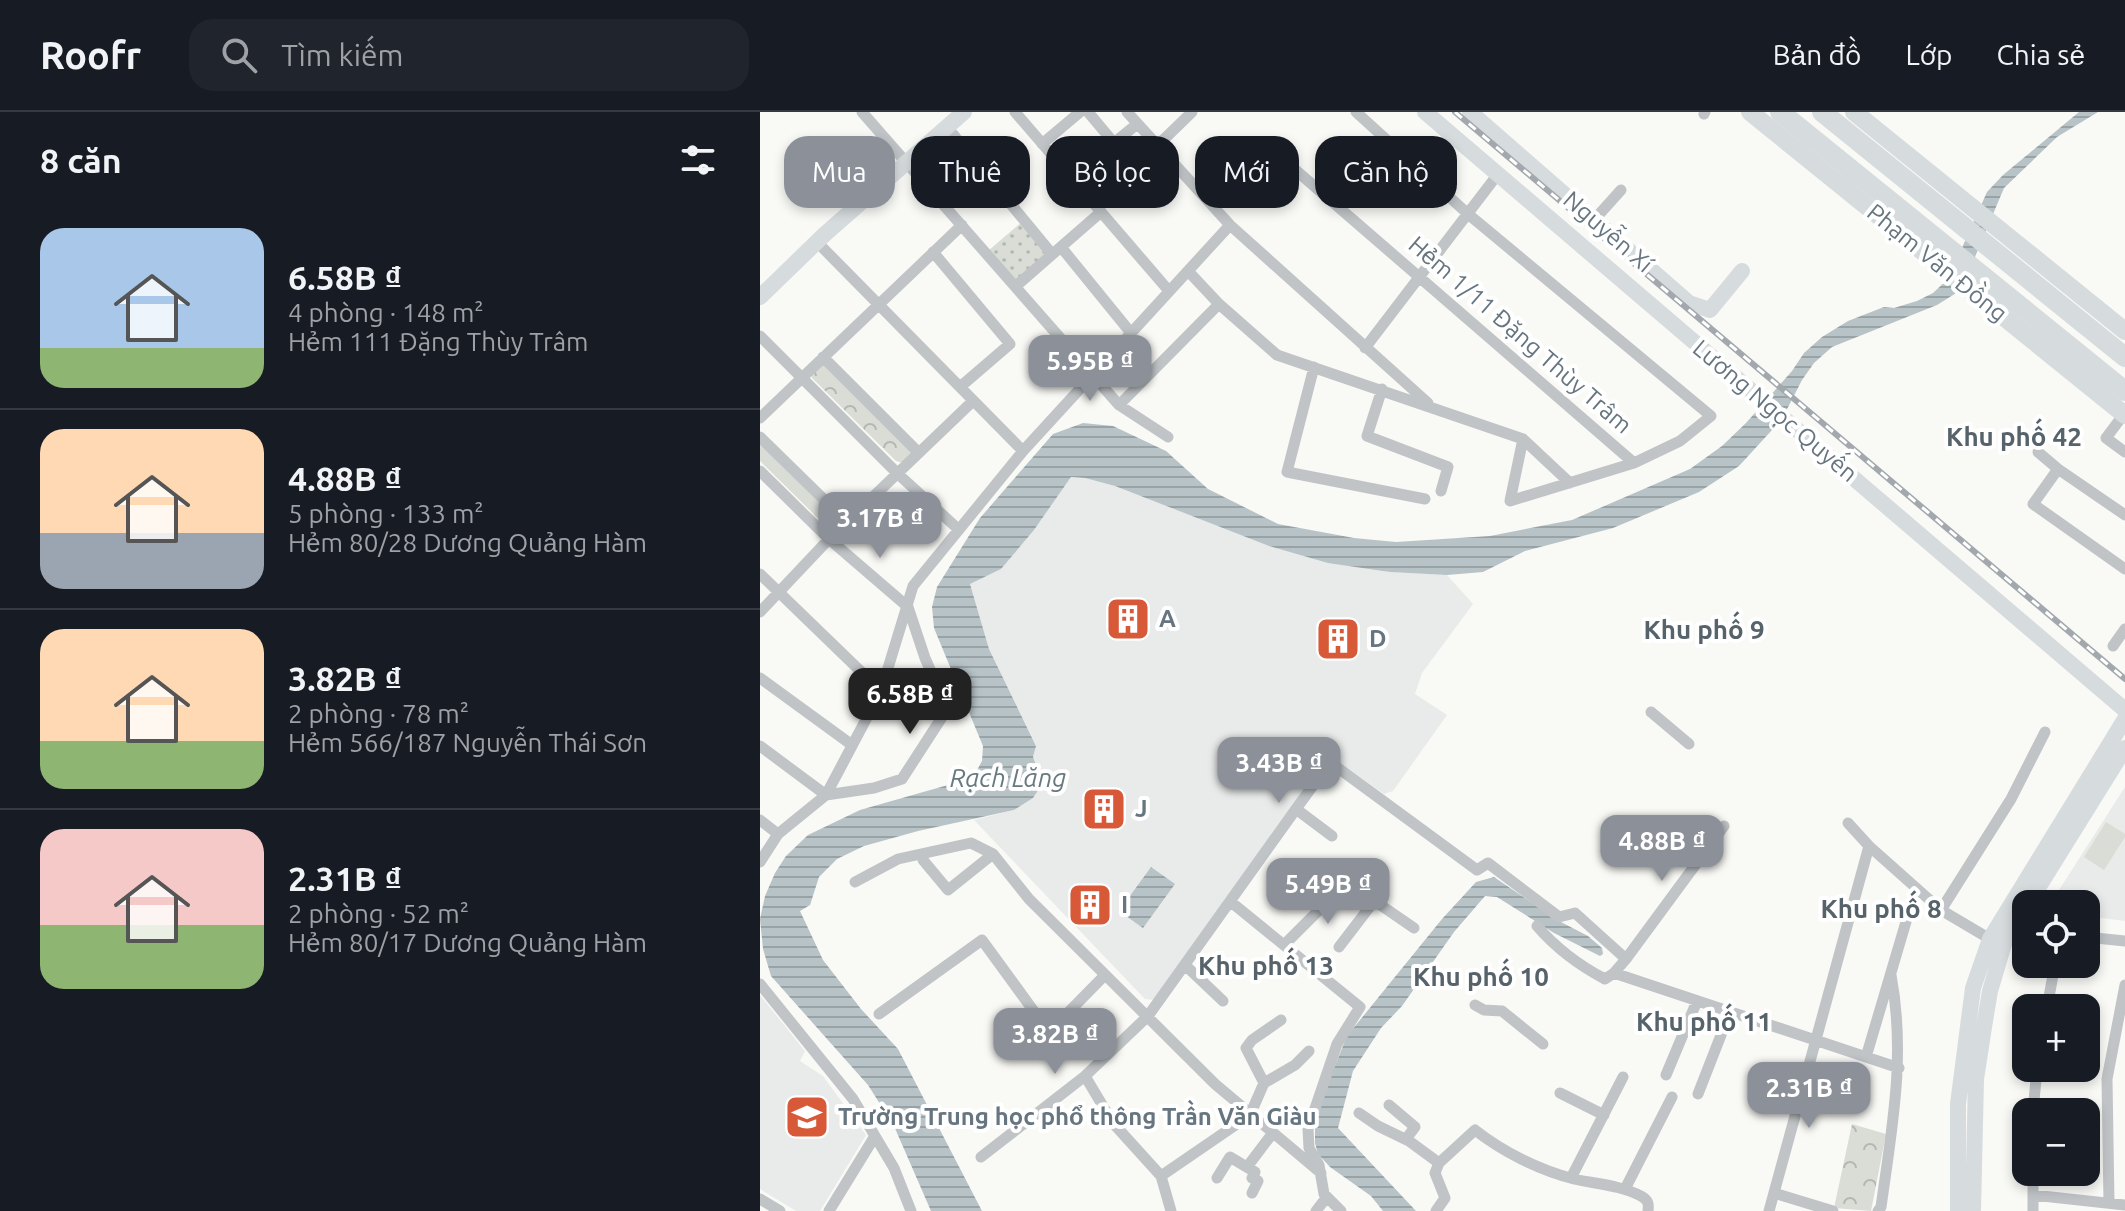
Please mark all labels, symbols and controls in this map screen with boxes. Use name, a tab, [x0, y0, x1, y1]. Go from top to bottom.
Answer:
search box	[189, 19, 749, 91]
icon: search	[217, 33, 261, 77]
text: Roofr	[40, 34, 141, 76]
text: Tìm kiếm	[281, 38, 403, 72]
text: Bản đồ	[1773, 39, 1861, 70]
text: Lớp	[1905, 39, 1953, 70]
text: Chia sẻ	[1997, 39, 2085, 70]
chip: Mua	[784, 136, 895, 208]
chip: Thuê	[911, 136, 1030, 208]
chip: Bộ lọc	[1046, 136, 1179, 208]
chip: Mới	[1195, 136, 1299, 208]
chip: Căn hộ	[1315, 136, 1457, 208]
icon: filters	[676, 138, 720, 182]
text: 8 căn	[40, 141, 122, 179]
street label: Nguyễn Xí	[1558, 183, 1661, 278]
street label: Phạm Văn Đồng	[1862, 195, 2015, 327]
street label: Hẻm 1/11 Đặng Thùy Trâm	[1403, 231, 1637, 439]
text: 6.58B ₫	[288, 258, 402, 296]
icon: home	[104, 260, 200, 356]
text: 4 phòng · 148 m²	[288, 298, 484, 327]
text: Hẻm 111 Đặng Thùy Trâm	[288, 327, 589, 356]
street label: Lương Ngọc Quyến	[1688, 331, 1865, 487]
pin: 5.95B ₫	[1016, 335, 1164, 403]
text: 5.95B ₫	[1046, 346, 1134, 375]
district label: Khu phố 42	[1946, 418, 2082, 451]
text: 4.88B ₫	[288, 459, 402, 497]
icon: home	[104, 461, 200, 557]
pin: 3.17B ₫	[806, 492, 954, 560]
text: 5 phòng · 133 m²	[288, 499, 484, 528]
text: 3.17B ₫	[836, 503, 924, 532]
text: Hẻm 80/28 Dương Quảng Hàm	[288, 528, 647, 557]
building icon: A	[1104, 595, 1152, 643]
place label: A	[1159, 605, 1176, 632]
district label: Khu phố 9	[1643, 611, 1765, 644]
building icon: D	[1314, 615, 1362, 663]
place label: D	[1369, 625, 1387, 652]
text: 3.82B ₫	[288, 659, 402, 697]
icon: home	[104, 661, 200, 757]
pin: 6.58B ₫	[836, 668, 984, 736]
text: 6.58B ₫	[866, 679, 954, 708]
text: 2 phòng · 78 m²	[288, 699, 469, 728]
text: Hẻm 566/187 Nguyễn Thái Sơn	[288, 728, 647, 757]
pin: 3.43B ₫	[1205, 737, 1353, 805]
text: 3.43B ₫	[1235, 748, 1323, 777]
water label: Rạch Lăng	[950, 763, 1066, 792]
building icon: J	[1080, 785, 1128, 833]
place label: J	[1135, 795, 1147, 822]
pin: 4.88B ₫	[1588, 815, 1736, 883]
text: 4.88B ₫	[1618, 826, 1706, 855]
pin: 5.49B ₫	[1254, 858, 1402, 926]
text: 2.31B ₫	[288, 859, 402, 897]
icon: home	[104, 861, 200, 957]
text: 5.49B ₫	[1284, 869, 1372, 898]
building icon: I	[1066, 881, 1114, 929]
district label: Khu phố 8	[1820, 890, 1942, 923]
map controls	[2012, 890, 2100, 1186]
button: locate	[2012, 890, 2100, 978]
place label: I	[1121, 891, 1128, 918]
text: 2 phòng · 52 m²	[288, 899, 469, 928]
text: Hẻm 80/17 Dương Quảng Hàm	[288, 928, 647, 957]
district label: Khu phố 13	[1198, 947, 1334, 980]
district label: Khu phố 10	[1413, 958, 1549, 991]
button: +	[2012, 994, 2100, 1082]
district label: Khu phố 11	[1636, 1003, 1772, 1036]
pin: 3.82B ₫	[981, 1008, 1129, 1076]
text: 3.82B ₫	[1011, 1019, 1099, 1048]
pin: 2.31B ₫	[1735, 1062, 1883, 1130]
text: 2.31B ₫	[1765, 1073, 1853, 1102]
school or university icon: Trường Trung học phổ thông Trần Văn Giàu	[783, 1093, 831, 1141]
button: −	[2012, 1098, 2100, 1186]
place label: Trường Trung học phổ thông Trần Văn Giàu	[838, 1099, 1317, 1130]

